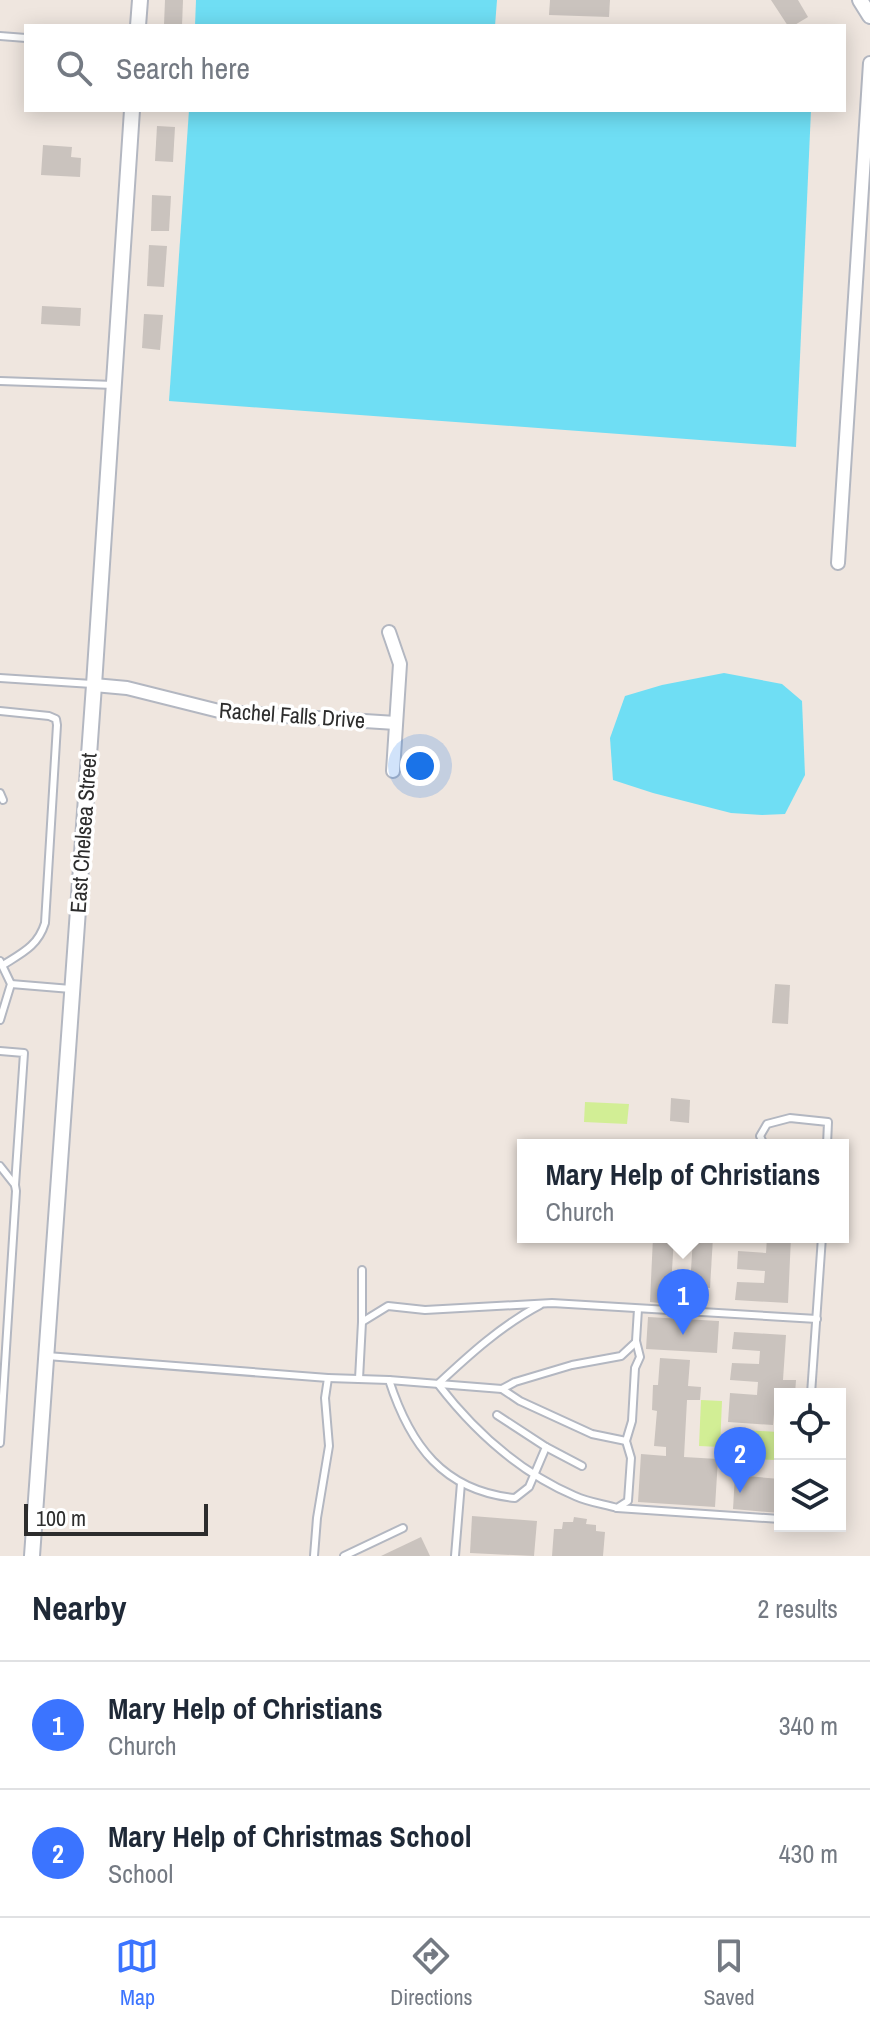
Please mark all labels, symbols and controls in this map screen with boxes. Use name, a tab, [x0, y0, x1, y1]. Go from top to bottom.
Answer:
search box	[24, 24, 846, 112]
icon: search	[52, 46, 96, 90]
text: Search here	[116, 48, 250, 88]
street label: Rachel Falls Drive	[218, 695, 366, 735]
your location	[400, 746, 440, 786]
street label: East Chelsea Street	[62, 752, 104, 914]
popup	[517, 1139, 849, 1243]
text: Mary Help of Christians	[546, 1154, 820, 1194]
text: Church	[546, 1194, 614, 1229]
pin: 1	[657, 1269, 709, 1335]
map controls	[774, 1388, 846, 1532]
button: locate	[774, 1388, 846, 1460]
pin: 2	[714, 1427, 766, 1493]
button: layers	[774, 1460, 846, 1532]
scale bar	[24, 1500, 208, 1536]
text: 100 m	[36, 1503, 86, 1533]
text: Nearby	[32, 1585, 127, 1631]
text: 2 results	[757, 1591, 838, 1626]
text: Mary Help of Christians	[108, 1688, 383, 1728]
text: 1	[52, 1708, 64, 1743]
text: 340 m	[779, 1708, 838, 1743]
text: Church	[108, 1728, 177, 1763]
text: Mary Help of Christmas School	[108, 1816, 472, 1856]
text: 2	[52, 1836, 64, 1871]
text: 430 m	[779, 1836, 838, 1871]
text: School	[108, 1856, 173, 1891]
tab: Map	[115, 1934, 159, 2012]
tab: Directions	[390, 1934, 473, 2012]
tab: Saved	[703, 1934, 755, 2012]

